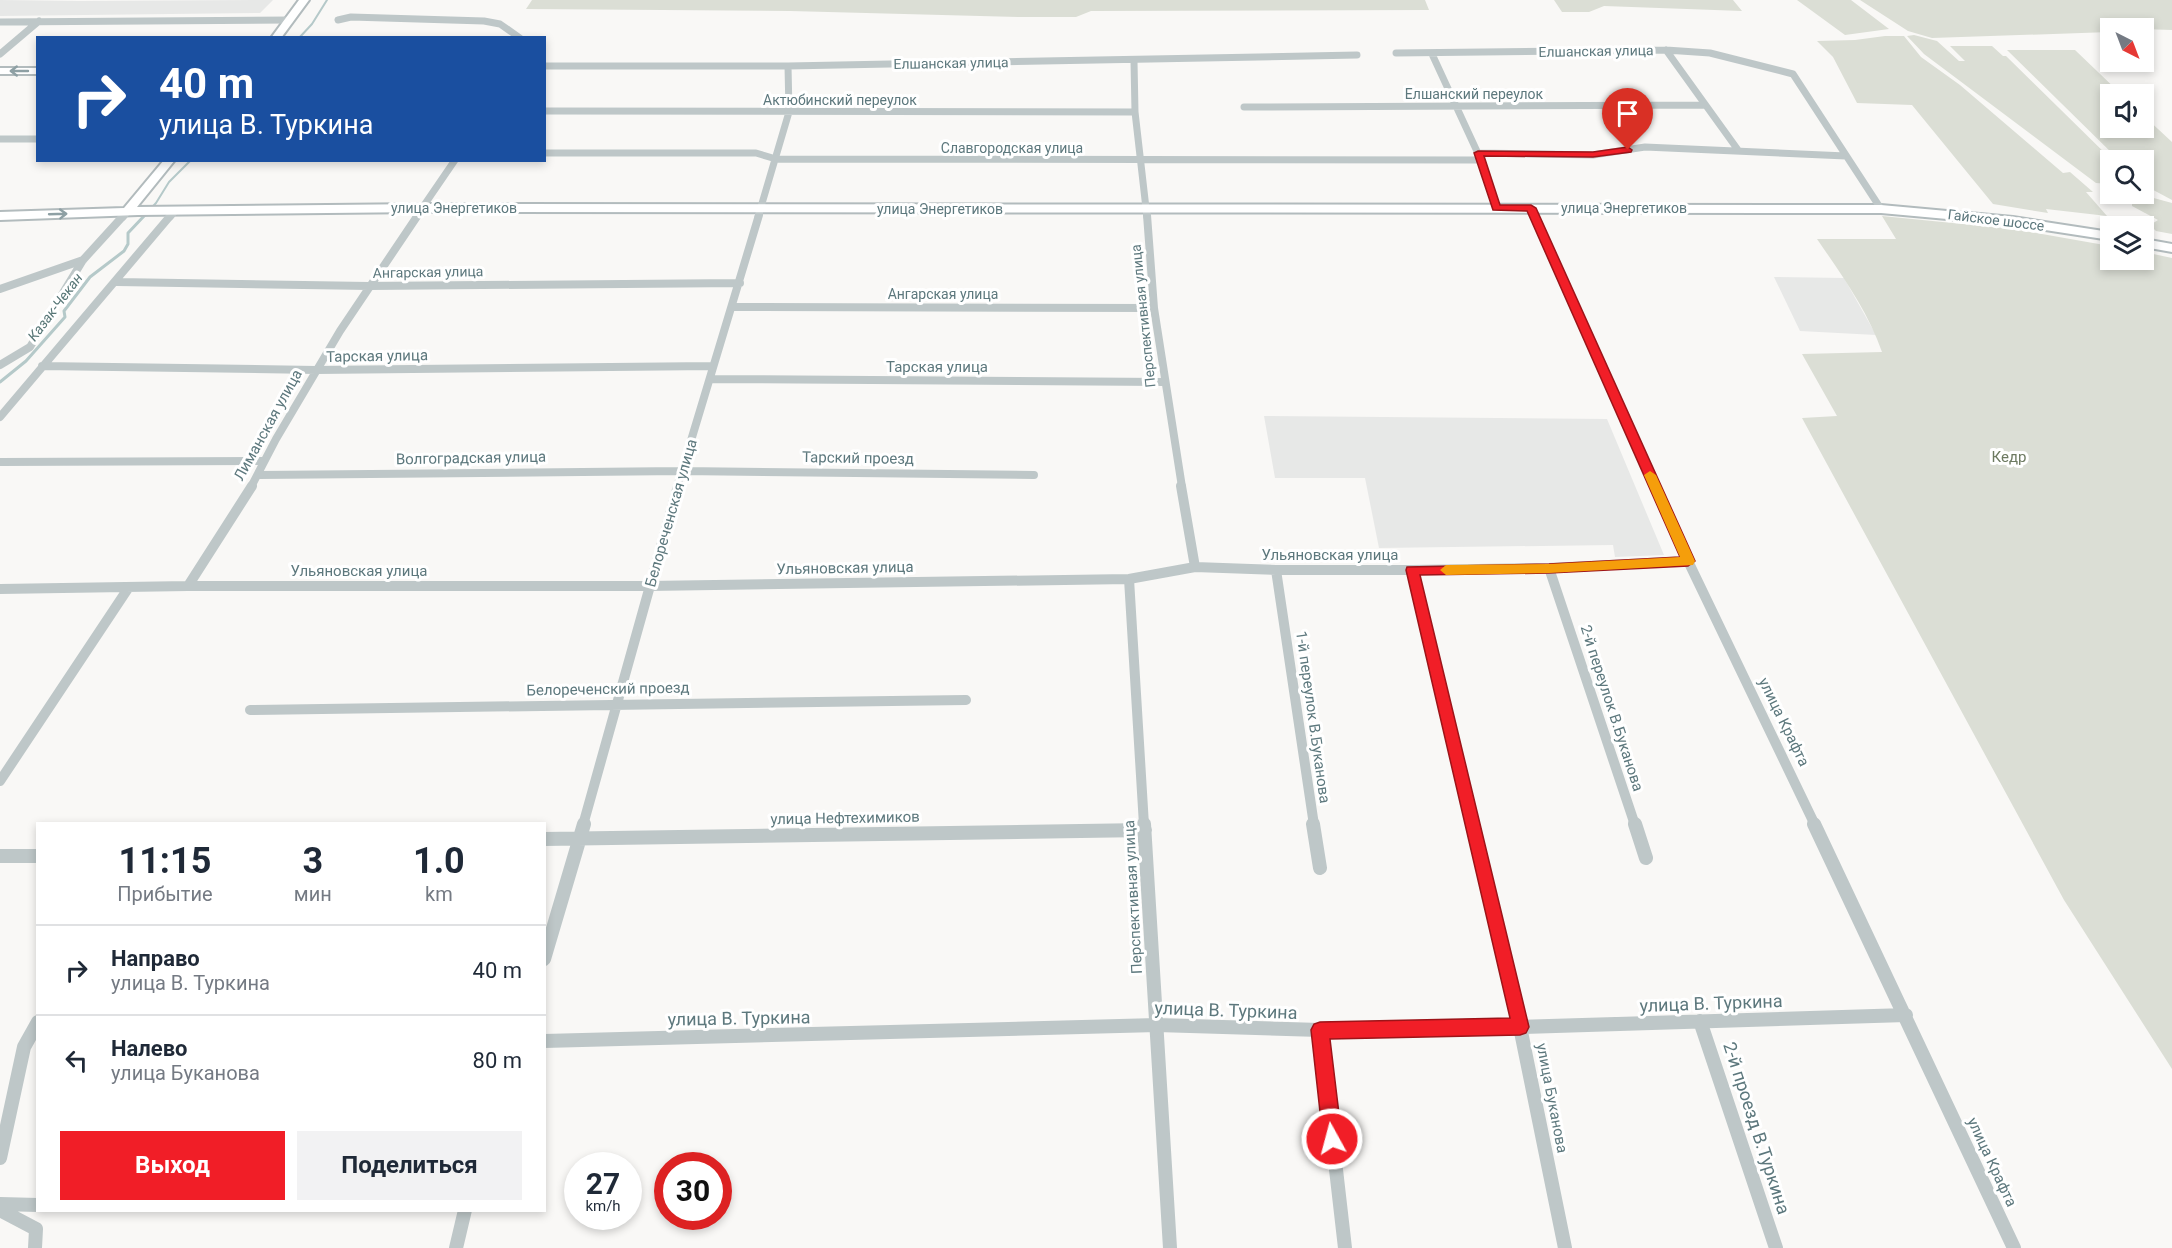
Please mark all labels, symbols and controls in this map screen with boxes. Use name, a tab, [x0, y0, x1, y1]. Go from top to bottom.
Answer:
north arrow	[2100, 18, 2154, 72]
map controls	[2100, 18, 2154, 270]
street label: Елшанская улица	[1538, 42, 1654, 60]
street label: Елшанская улица	[893, 54, 1009, 72]
text: 40 m	[159, 59, 254, 108]
icon: right	[60, 60, 138, 138]
one-way arrow	[9, 65, 29, 77]
button: sound	[2100, 84, 2154, 138]
street label: Елшанский переулок	[1405, 86, 1544, 102]
pin	[1602, 88, 1653, 150]
street label: Актюбинский переулок	[763, 92, 917, 108]
icon: arrive	[1611, 97, 1644, 130]
text: улица В. Туркина	[159, 109, 373, 141]
street label: Славгородская улица	[941, 140, 1083, 156]
button: search	[2100, 150, 2154, 204]
street label: улица Энергетиков	[391, 200, 517, 216]
street label: улица Энергетиков	[1561, 200, 1687, 216]
street label: улица Энергетиков	[877, 201, 1003, 217]
street label: Гайское шоссе	[1947, 206, 2045, 234]
one-way arrow	[48, 208, 68, 220]
button: layers	[2100, 216, 2154, 270]
street label: Перспективная улица	[1128, 244, 1158, 388]
street label: Ангарская улица	[373, 263, 483, 281]
water label: Казак-Чекан	[24, 270, 86, 344]
street label: Ангарская улица	[888, 286, 998, 302]
street label: Тарская улица	[326, 346, 428, 366]
street label: Тарская улица	[886, 358, 988, 376]
street label: Лиманская улица	[230, 366, 306, 484]
street label: Белореченская улица	[641, 437, 701, 589]
street label: Волгоградская улица	[396, 448, 546, 468]
street label: Тарский проезд	[802, 448, 914, 468]
park label: Кедр	[1992, 448, 2026, 466]
street label: Ульяновская улица	[1261, 546, 1399, 564]
street label: Ульяновская улица	[776, 558, 914, 578]
street label: Ульяновская улица	[290, 562, 428, 580]
street label: 2-й переулок В.Буканова	[1577, 623, 1647, 793]
street label: 1-й переулок В.Буканова	[1292, 630, 1334, 804]
street label: улица Крафта	[1755, 675, 1813, 769]
street label: Белореченский проезд	[526, 679, 690, 699]
street label: улица Нефтехимиков	[770, 808, 920, 828]
street label: Перспективная улица	[1120, 820, 1146, 974]
text: 11:15	[119, 840, 211, 882]
text: 3	[302, 840, 323, 882]
text: 1.0	[413, 840, 465, 882]
text: Прибытие	[117, 882, 213, 906]
text: мин	[294, 882, 332, 906]
text: km	[425, 882, 453, 906]
text: Направо	[111, 946, 200, 971]
icon: right	[60, 954, 93, 987]
text: 40 m	[473, 958, 522, 983]
text: улица В. Туркина	[111, 971, 270, 995]
street label: улица В. Туркина	[1639, 990, 1783, 1016]
street label: улица В. Туркина	[1154, 997, 1298, 1023]
street label: улица В. Туркина	[667, 1006, 811, 1030]
text: Налево	[111, 1036, 188, 1061]
street label: 2-й проезд В.Туркина	[1719, 1039, 1795, 1217]
street label: улица Буканова	[1533, 1041, 1571, 1155]
icon: left	[60, 1044, 93, 1077]
text: 80 m	[473, 1048, 522, 1073]
text: улица Буканова	[111, 1061, 260, 1085]
position arrow	[1300, 1107, 1364, 1171]
street label: улица Крафта	[1963, 1114, 2021, 1210]
button: Выход	[60, 1131, 285, 1200]
button: Поделиться	[297, 1131, 522, 1200]
speed limit sign: 30	[654, 1152, 732, 1230]
text: 27	[586, 1166, 620, 1201]
text: km/h	[585, 1197, 621, 1215]

